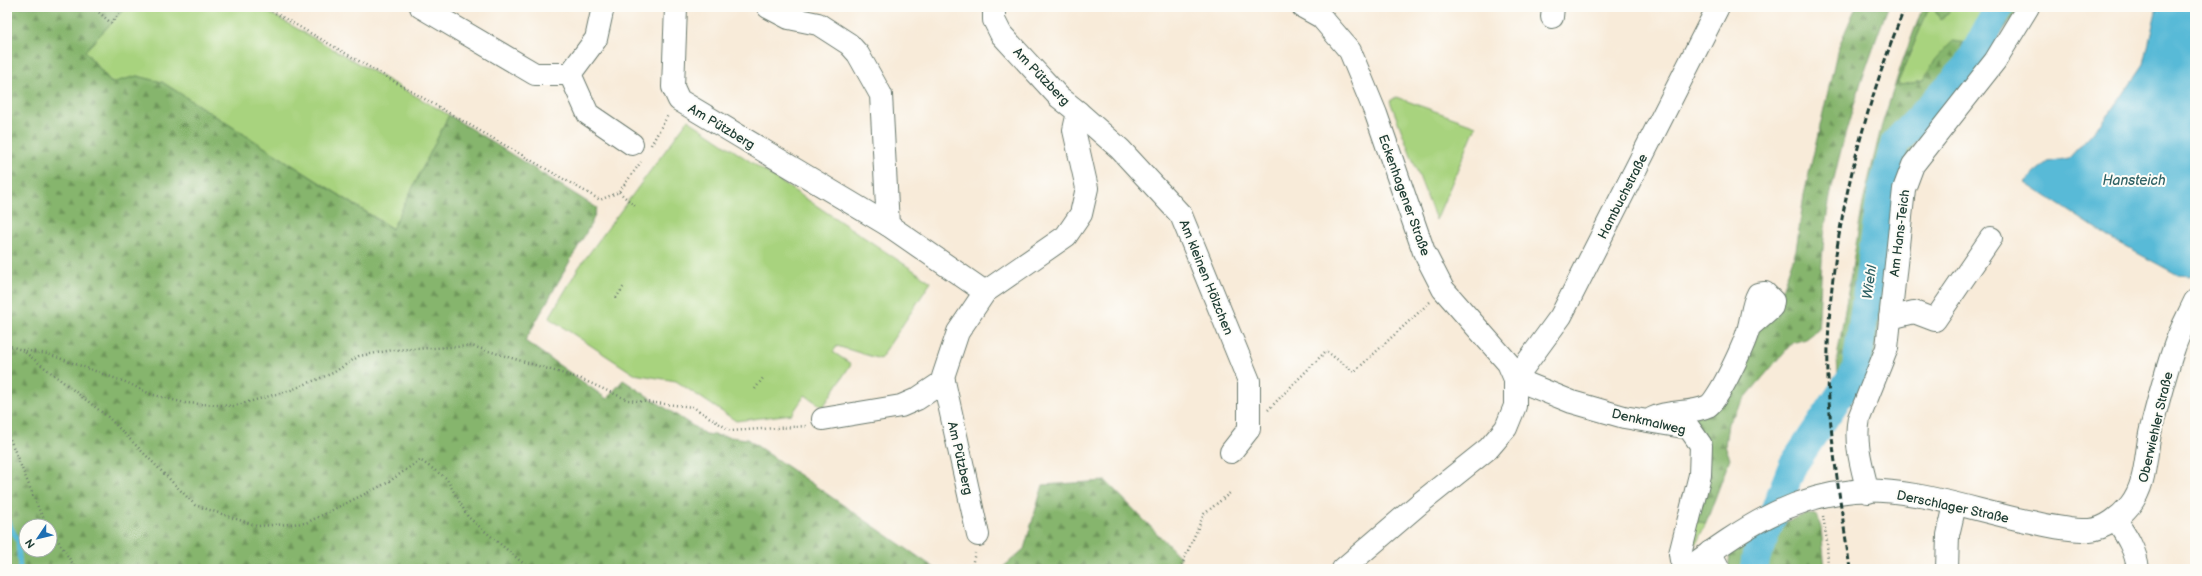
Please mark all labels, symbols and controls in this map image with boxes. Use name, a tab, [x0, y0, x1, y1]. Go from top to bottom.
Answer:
street label: Am Pützberg	[1010, 44, 1073, 109]
street label: Am Pützberg	[685, 101, 758, 153]
street label: Eckenhagener Straße	[1375, 132, 1434, 259]
street label: Hambuchstraße	[1595, 151, 1651, 242]
water label: Hansteich	[2102, 172, 2166, 189]
street label: Am Hans-Teich	[1887, 189, 1913, 278]
street label: Am kleinen Hölzchen	[1176, 217, 1237, 337]
water label: Wiehl	[1859, 263, 1880, 300]
street label: Oberwiehler Straße	[2135, 370, 2177, 484]
street label: Denkmalweg	[1610, 406, 1687, 438]
street label: Am Pützberg	[944, 420, 976, 497]
street label: Derschlager Straße	[1895, 487, 2011, 527]
north arrow	[18, 518, 58, 558]
text: N	[23, 536, 38, 551]

